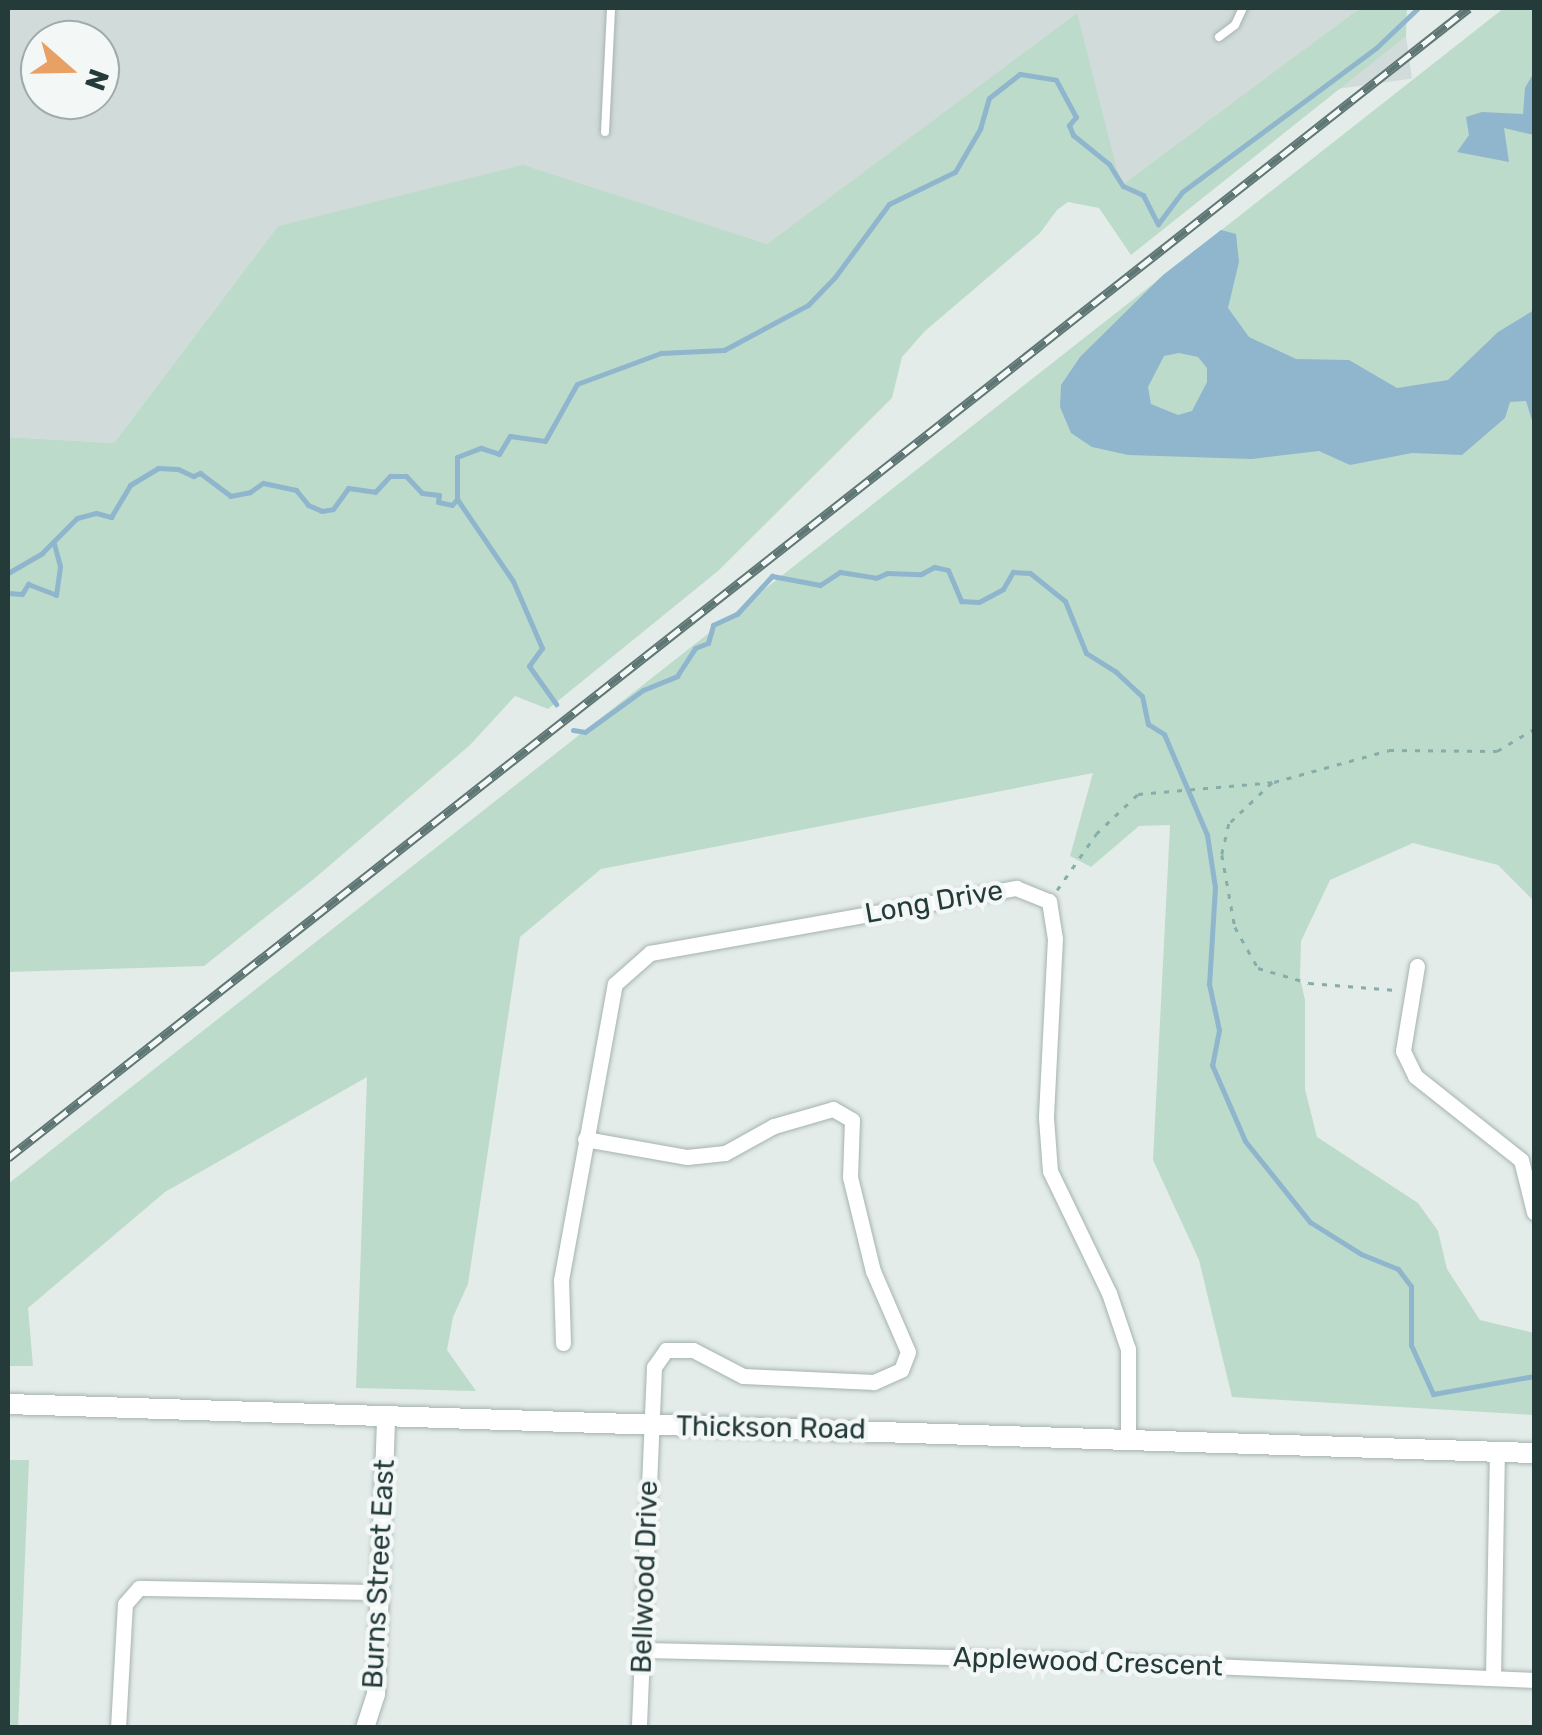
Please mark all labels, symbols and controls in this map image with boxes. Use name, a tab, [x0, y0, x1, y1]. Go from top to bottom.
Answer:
north arrow	[20, 20, 120, 120]
text: N	[78, 65, 116, 95]
street label: Long Drive	[862, 873, 1006, 931]
street label: Thickson Road	[676, 1410, 866, 1446]
street label: Burns Street East	[356, 1458, 402, 1690]
street label: Bellwood Drive	[625, 1480, 665, 1674]
street label: Applewood Crescent	[953, 1641, 1223, 1683]

